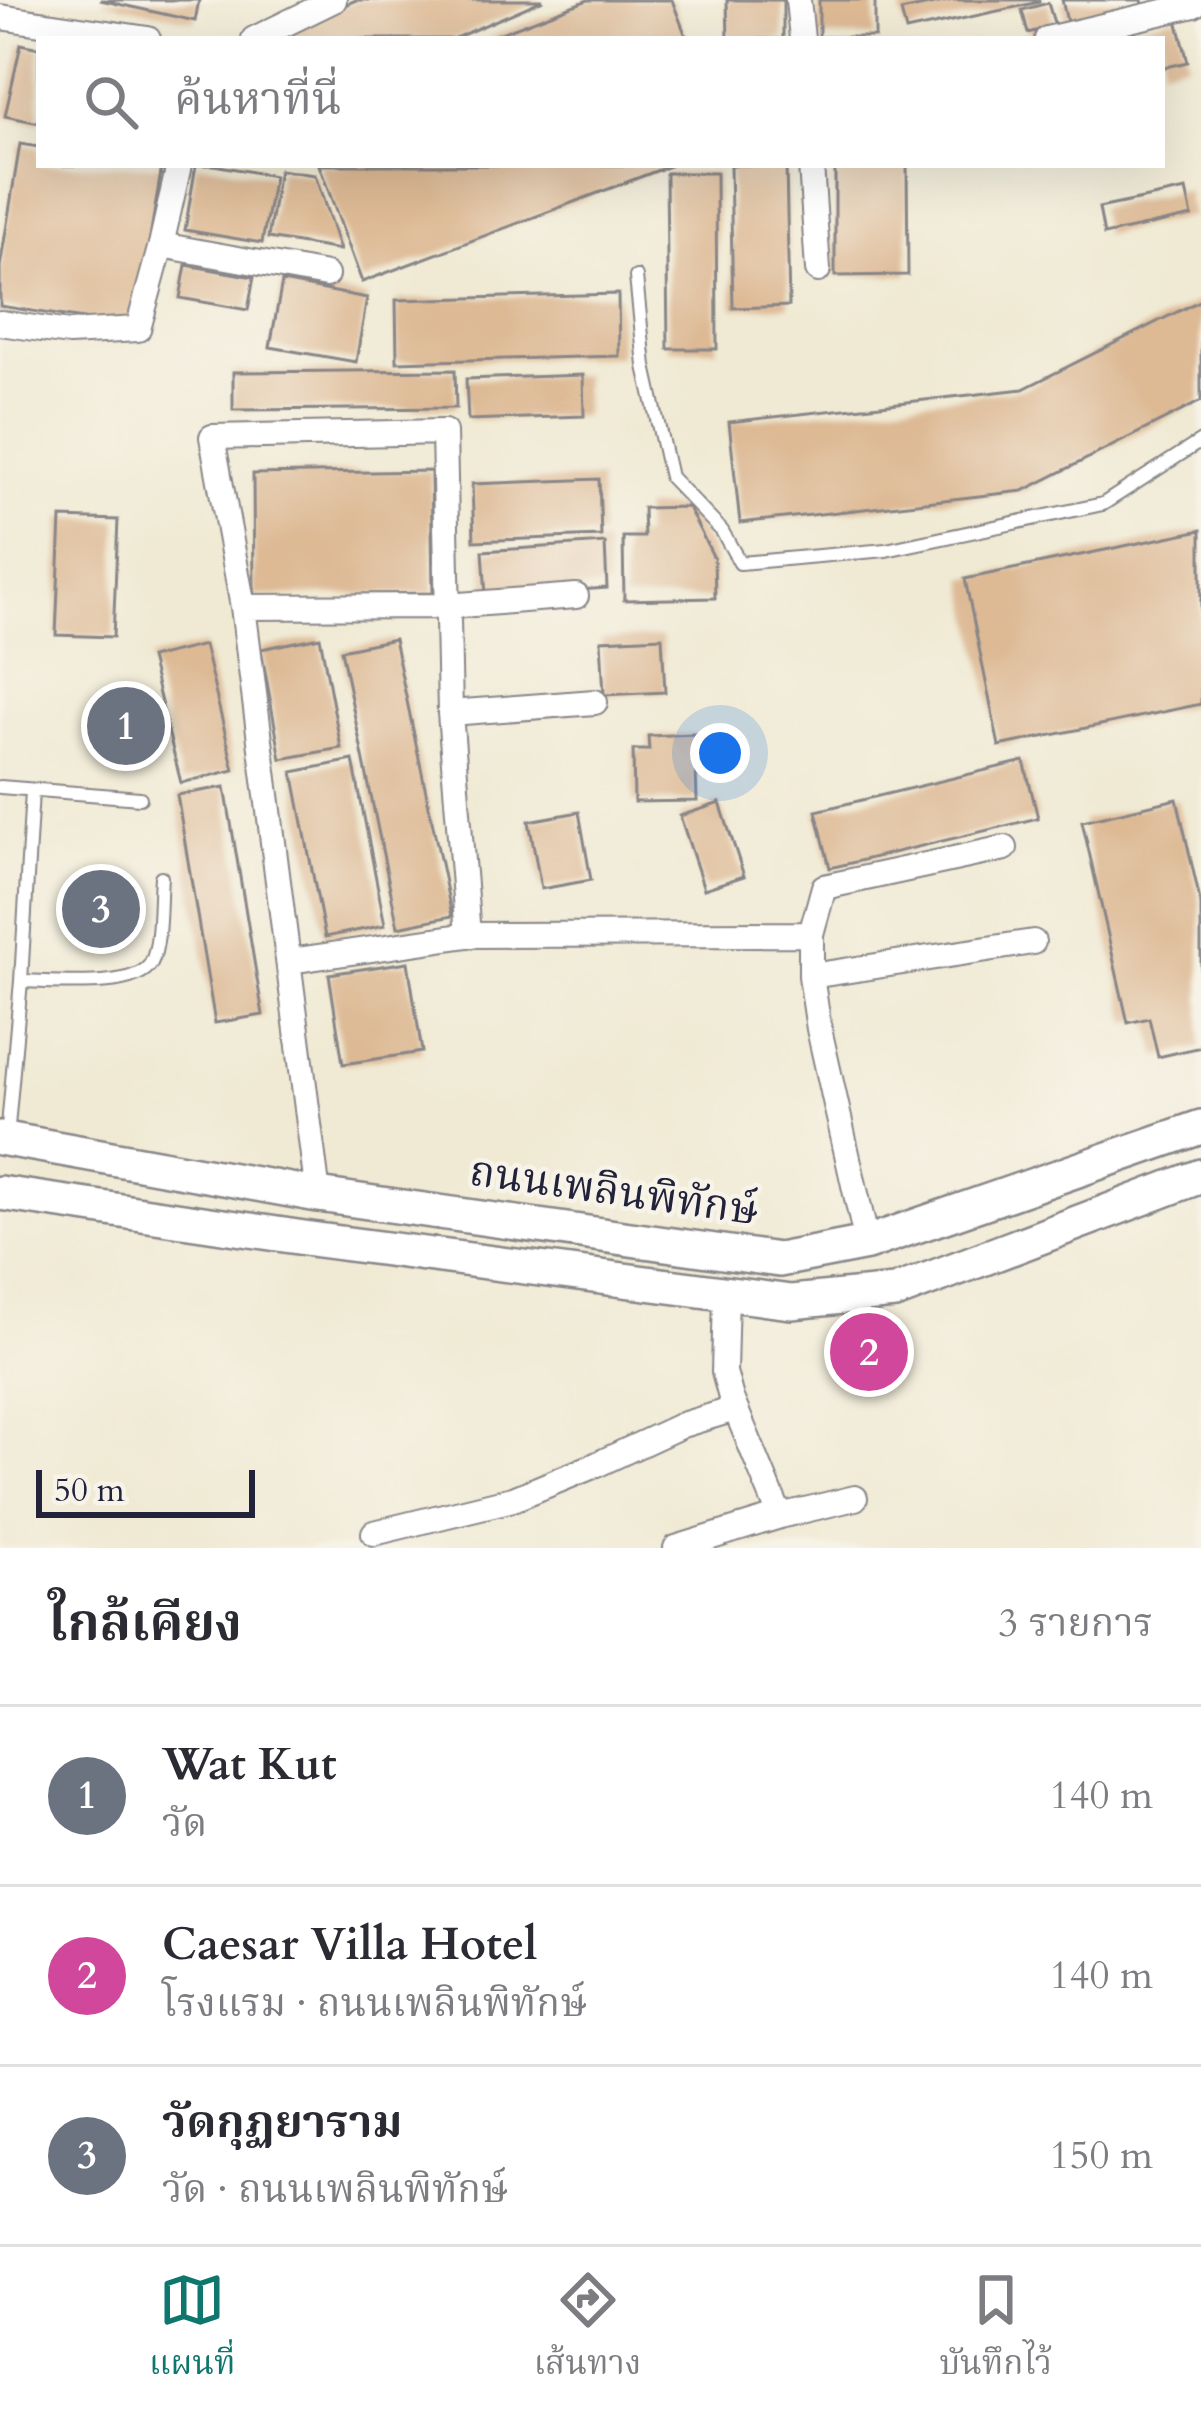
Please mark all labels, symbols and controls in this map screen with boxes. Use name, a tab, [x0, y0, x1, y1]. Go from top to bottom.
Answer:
search box	[36, 36, 1165, 168]
icon: search	[78, 69, 144, 135]
text: ค้นหาที่นี่	[174, 69, 342, 130]
pin: 1	[87, 681, 165, 771]
your location	[690, 723, 750, 783]
pin: 3	[62, 864, 140, 954]
street label: ถนนเพลินพิทักษ์	[466, 1143, 762, 1239]
pin: 2	[830, 1307, 908, 1397]
scale bar	[36, 1464, 255, 1517]
text: 50 m	[54, 1468, 125, 1513]
text: ใกล้เคียง	[48, 1589, 242, 1659]
text: 3 รายการ	[998, 1597, 1153, 1650]
text: Wat Kut	[162, 1734, 337, 1795]
text: 1	[77, 1769, 97, 1822]
text: 140 m	[1050, 1769, 1153, 1822]
text: วัด	[162, 1797, 207, 1850]
text: Caesar Villa Hotel	[162, 1914, 537, 1975]
text: 2	[77, 1949, 97, 2002]
text: 140 m	[1050, 1949, 1153, 2002]
text: โรงแรม · ถนนเพลินพิทักษ์	[162, 1977, 587, 2030]
text: วัดกุฏยาราม	[162, 2092, 402, 2153]
text: 3	[77, 2129, 97, 2182]
text: 150 m	[1050, 2129, 1153, 2182]
text: วัด · ถนนเพลินพิทักษ์	[162, 2163, 508, 2216]
tab: แผนที่	[149, 2267, 236, 2392]
tab: เส้นทาง	[534, 2267, 641, 2392]
tab: บันทึกไว้	[939, 2267, 1052, 2392]

